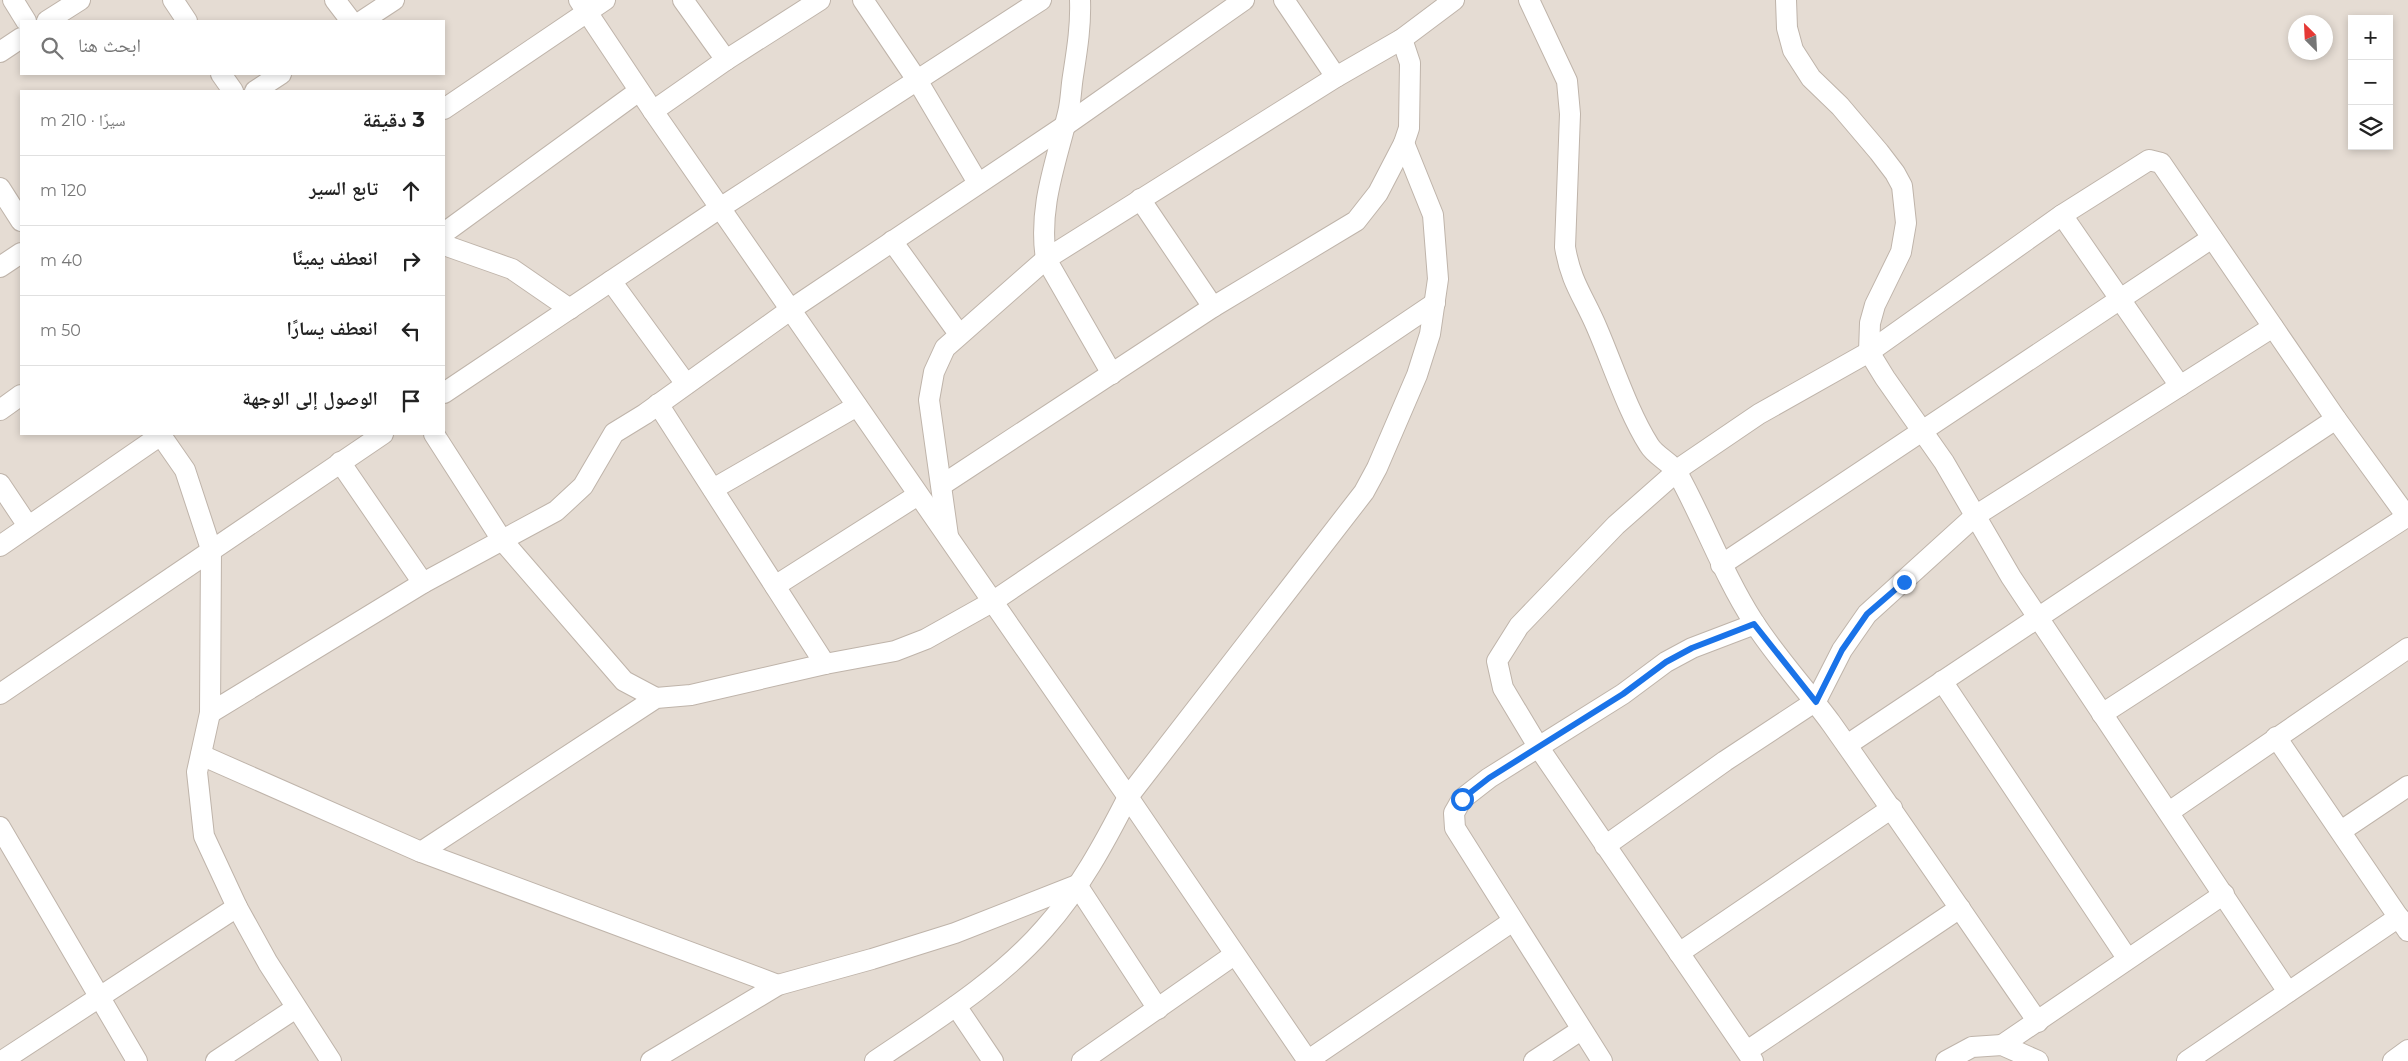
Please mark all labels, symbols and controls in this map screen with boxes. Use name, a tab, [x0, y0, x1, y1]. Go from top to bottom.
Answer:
north arrow	[2288, 15, 2333, 60]
map controls	[2348, 15, 2393, 150]
button: +	[2348, 15, 2393, 60]
search box	[20, 20, 445, 75]
icon: search	[38, 34, 66, 62]
text: ابحث هنا	[78, 34, 141, 57]
button: −	[2348, 60, 2393, 105]
button: layers	[2348, 105, 2393, 150]
text: 3 دقيقة	[363, 107, 425, 132]
text: سيرًا · 210 m	[40, 111, 126, 130]
text: تابع السير	[309, 177, 378, 200]
icon: ahead	[397, 177, 425, 205]
text: 120 m	[40, 181, 87, 200]
text: انعطف يمينًا	[292, 247, 378, 270]
icon: right	[397, 247, 425, 275]
text: 40 m	[40, 251, 82, 270]
text: انعطف يسارًا	[286, 317, 378, 340]
icon: left	[397, 317, 425, 345]
text: 50 m	[40, 321, 81, 340]
text: الوصول إلى الوجهة	[242, 387, 378, 410]
icon: arrive	[397, 387, 425, 415]
route end	[1893, 571, 1916, 594]
route start	[1451, 788, 1474, 811]

